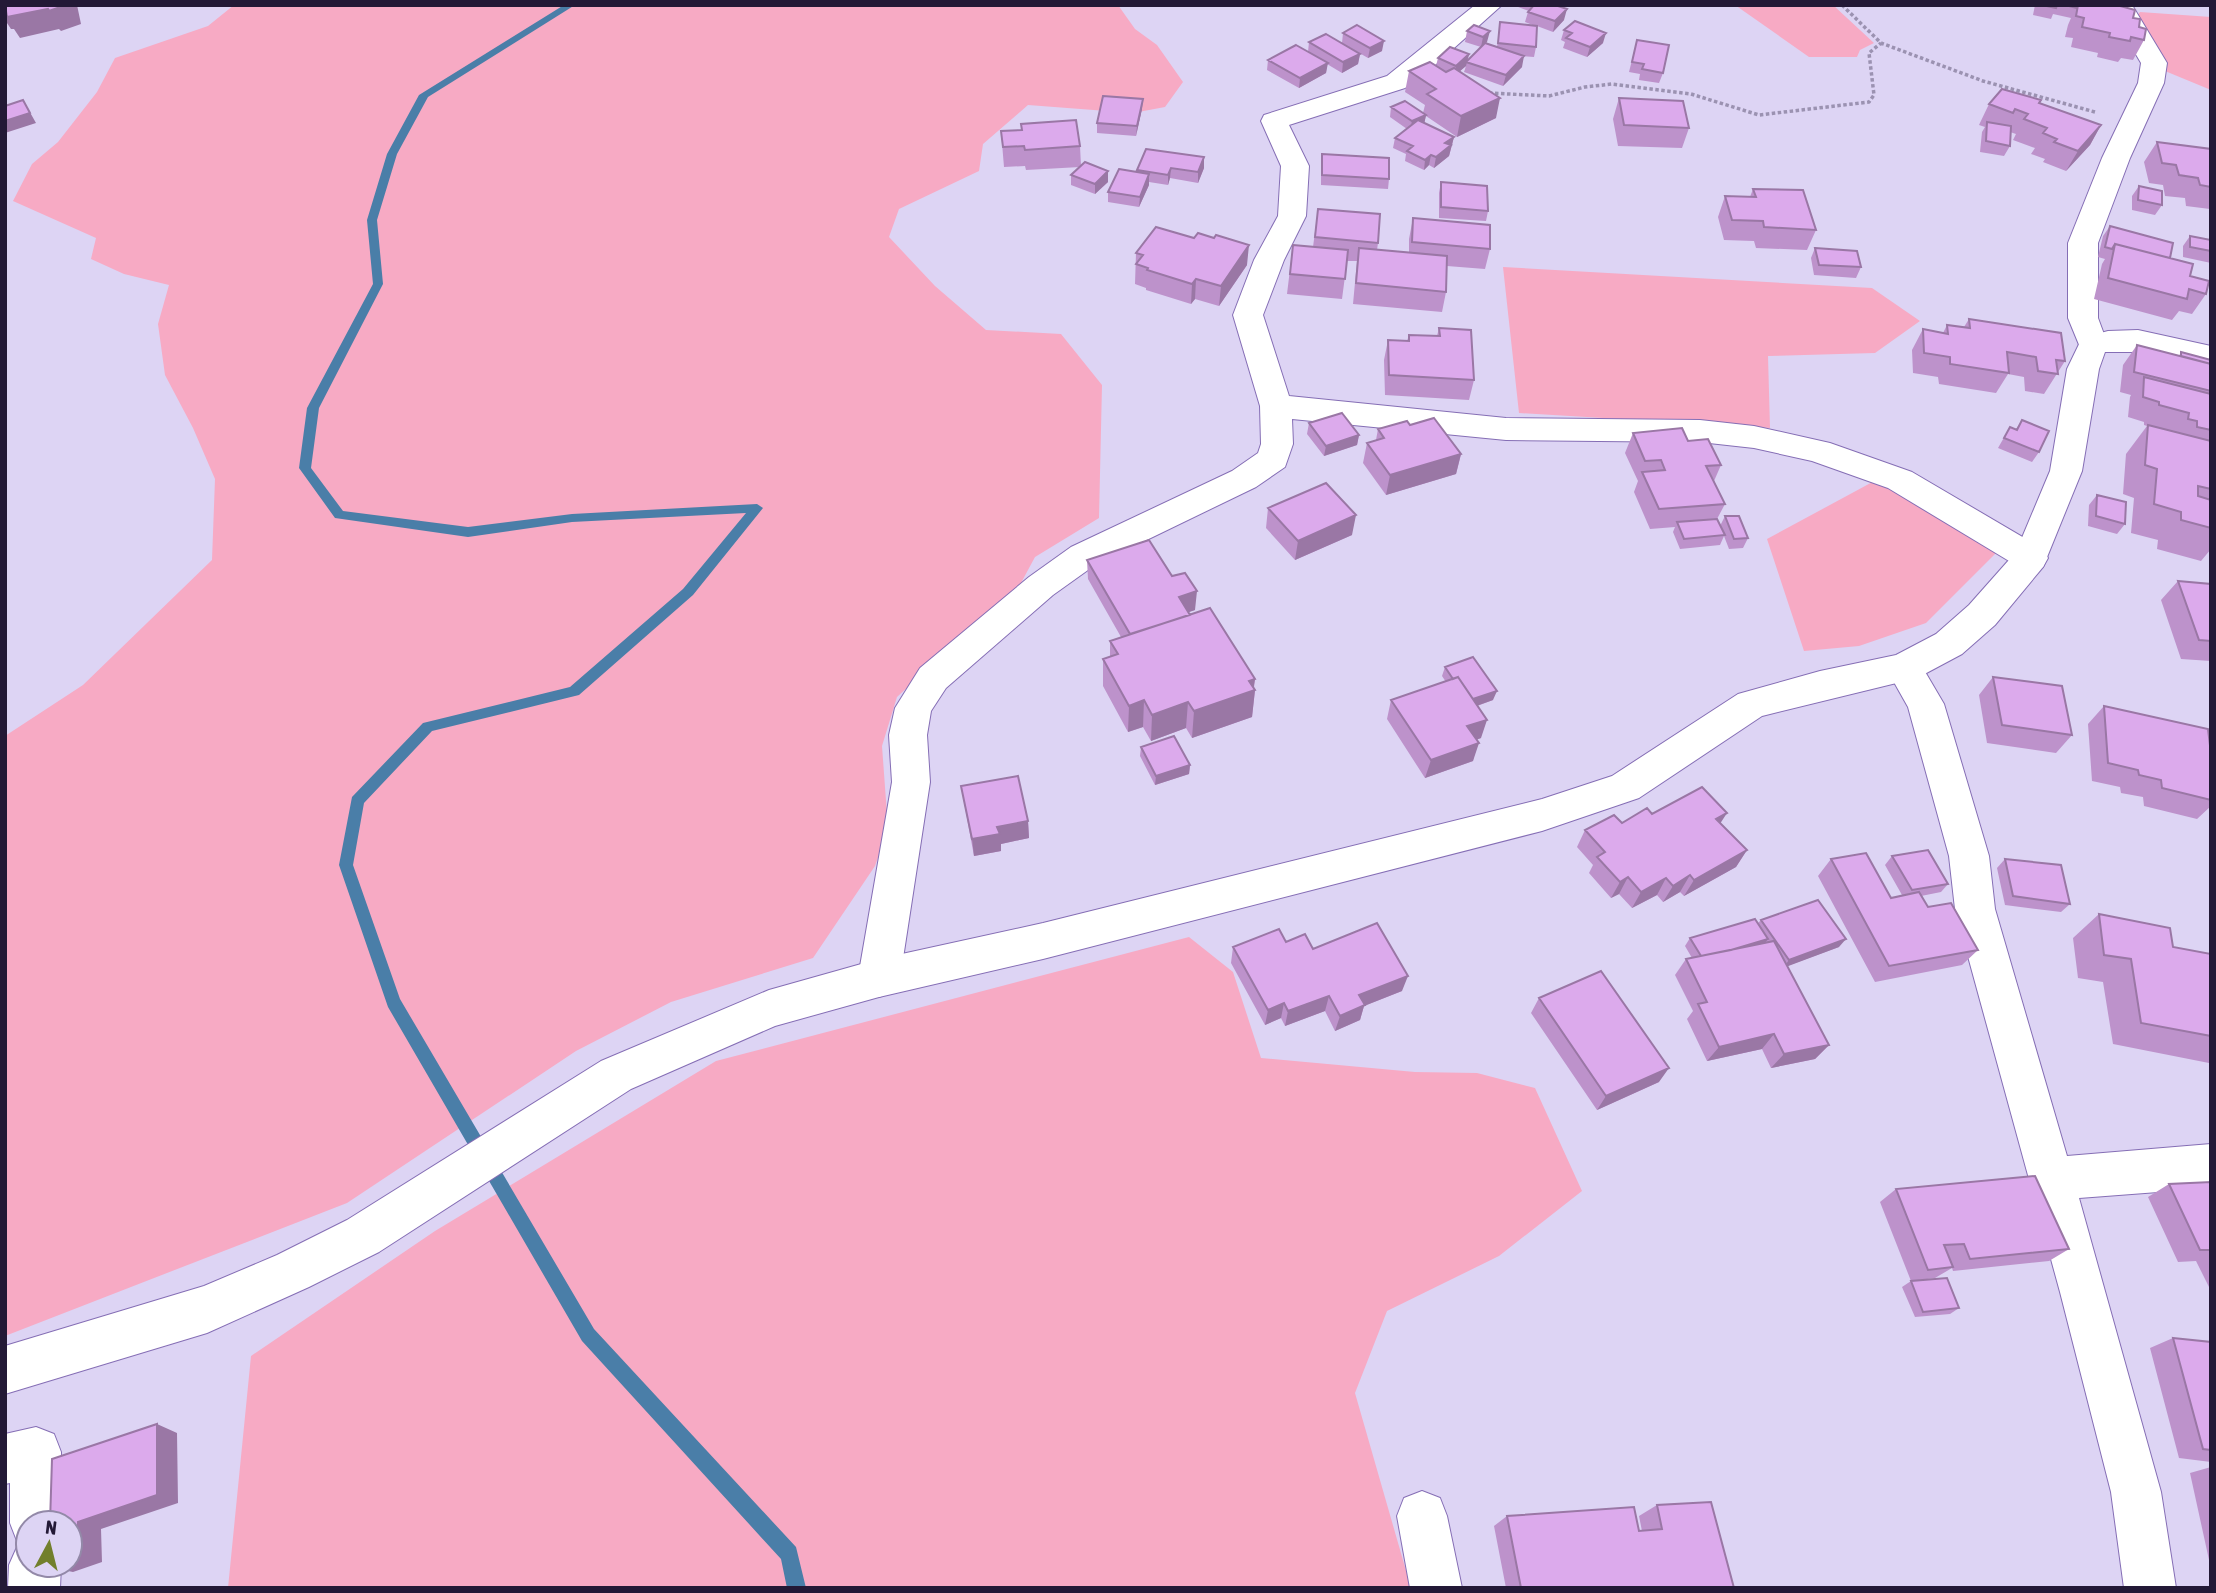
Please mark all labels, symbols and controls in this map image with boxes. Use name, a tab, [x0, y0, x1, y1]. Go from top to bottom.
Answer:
north arrow	[14, 1509, 84, 1579]
text: N	[44, 1516, 58, 1539]

